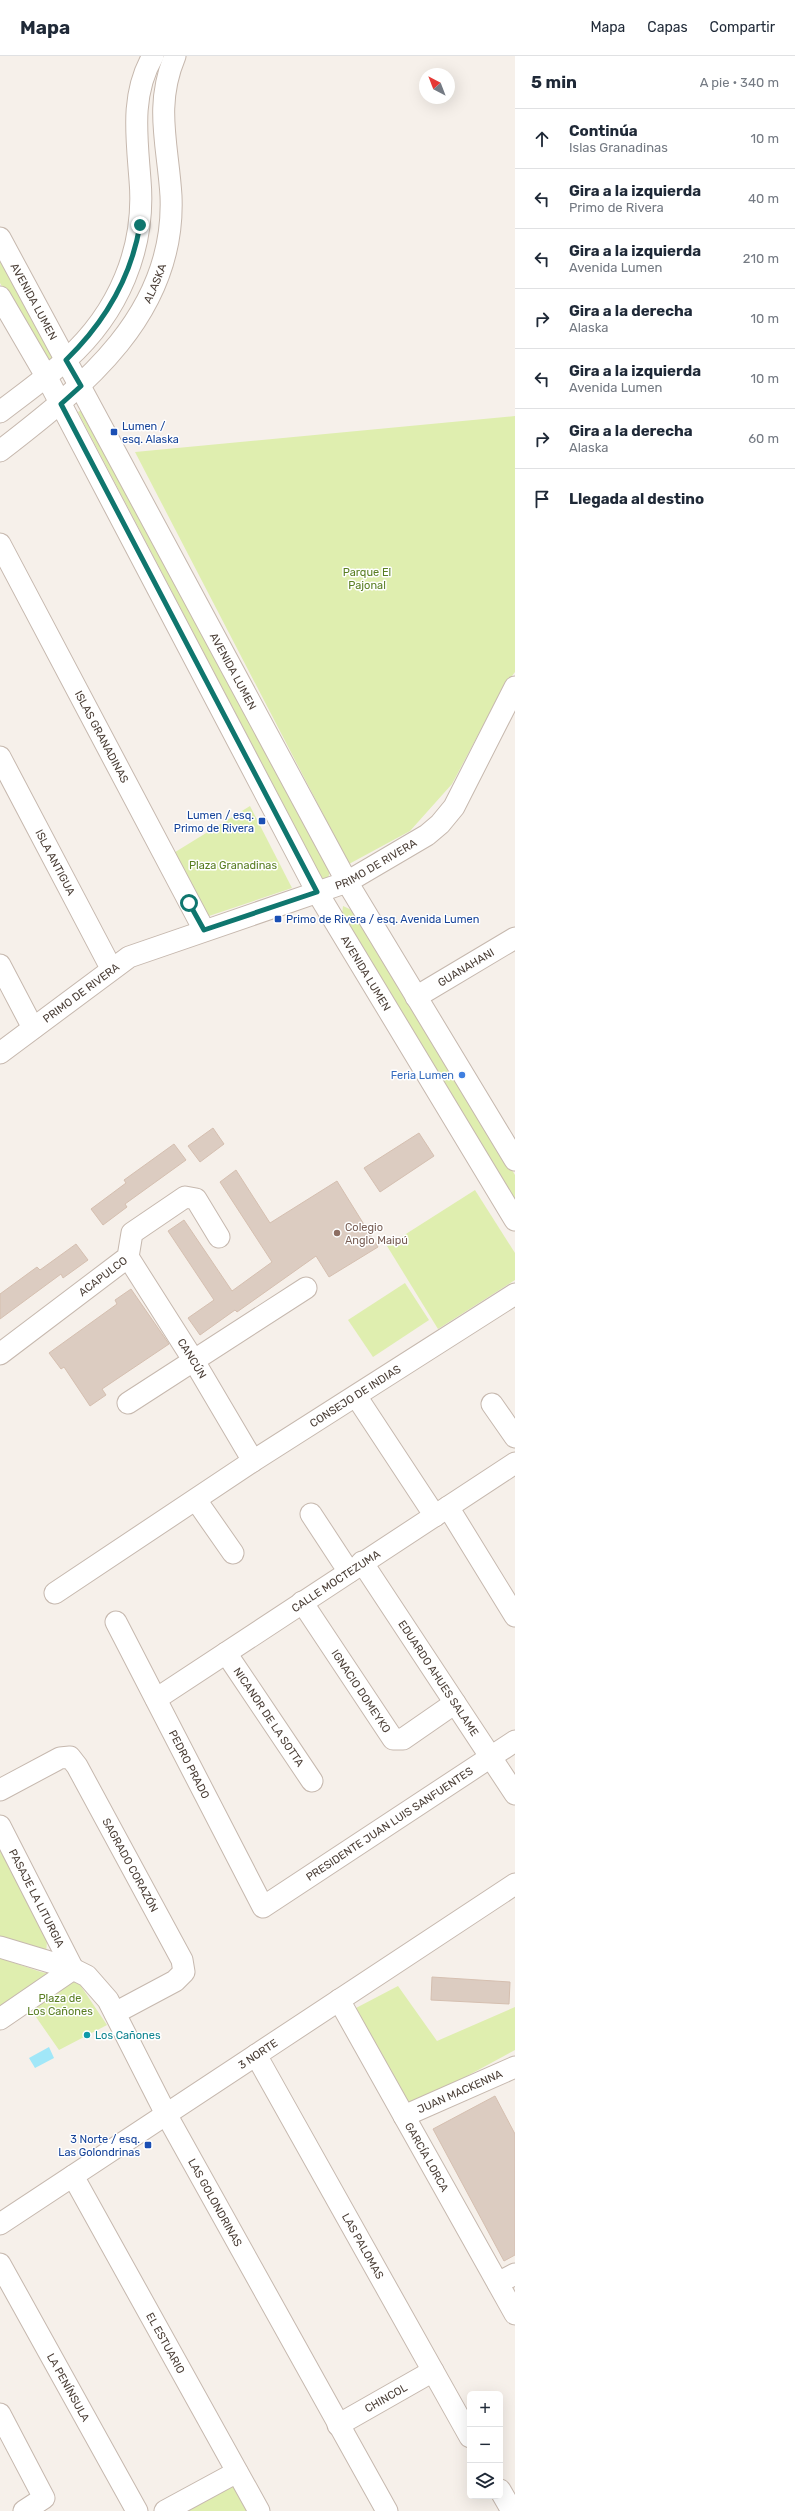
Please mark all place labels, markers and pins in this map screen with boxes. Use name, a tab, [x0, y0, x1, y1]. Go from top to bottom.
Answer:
place label: Lumen / esq. Alaska	[122, 420, 179, 446]
marker: Lumen / esq. Alaska	[109, 427, 119, 437]
place label: Lumen / esq. Primo de Rivera	[174, 809, 254, 835]
marker: Lumen / esq. Primo de Rivera	[257, 816, 267, 826]
place label: Primo de Rivera / esq. Avenida Lumen	[286, 913, 479, 926]
marker: Primo de Rivera / esq. Avenida Lumen	[273, 914, 283, 924]
place label: Feria Lumen	[391, 1069, 454, 1082]
marker: Feria Lumen	[457, 1070, 467, 1080]
place label: Colegio Anglo Maipú	[345, 1221, 408, 1247]
marker: Colegio Anglo Maipú	[332, 1228, 342, 1238]
place label: Los Cañones	[95, 2029, 161, 2042]
marker: Los Cañones	[82, 2030, 92, 2040]
place label: 3 Norte / esq. Las Golondrinas	[58, 2133, 140, 2159]
marker: 3 Norte / esq. Las Golondrinas	[143, 2140, 153, 2150]

